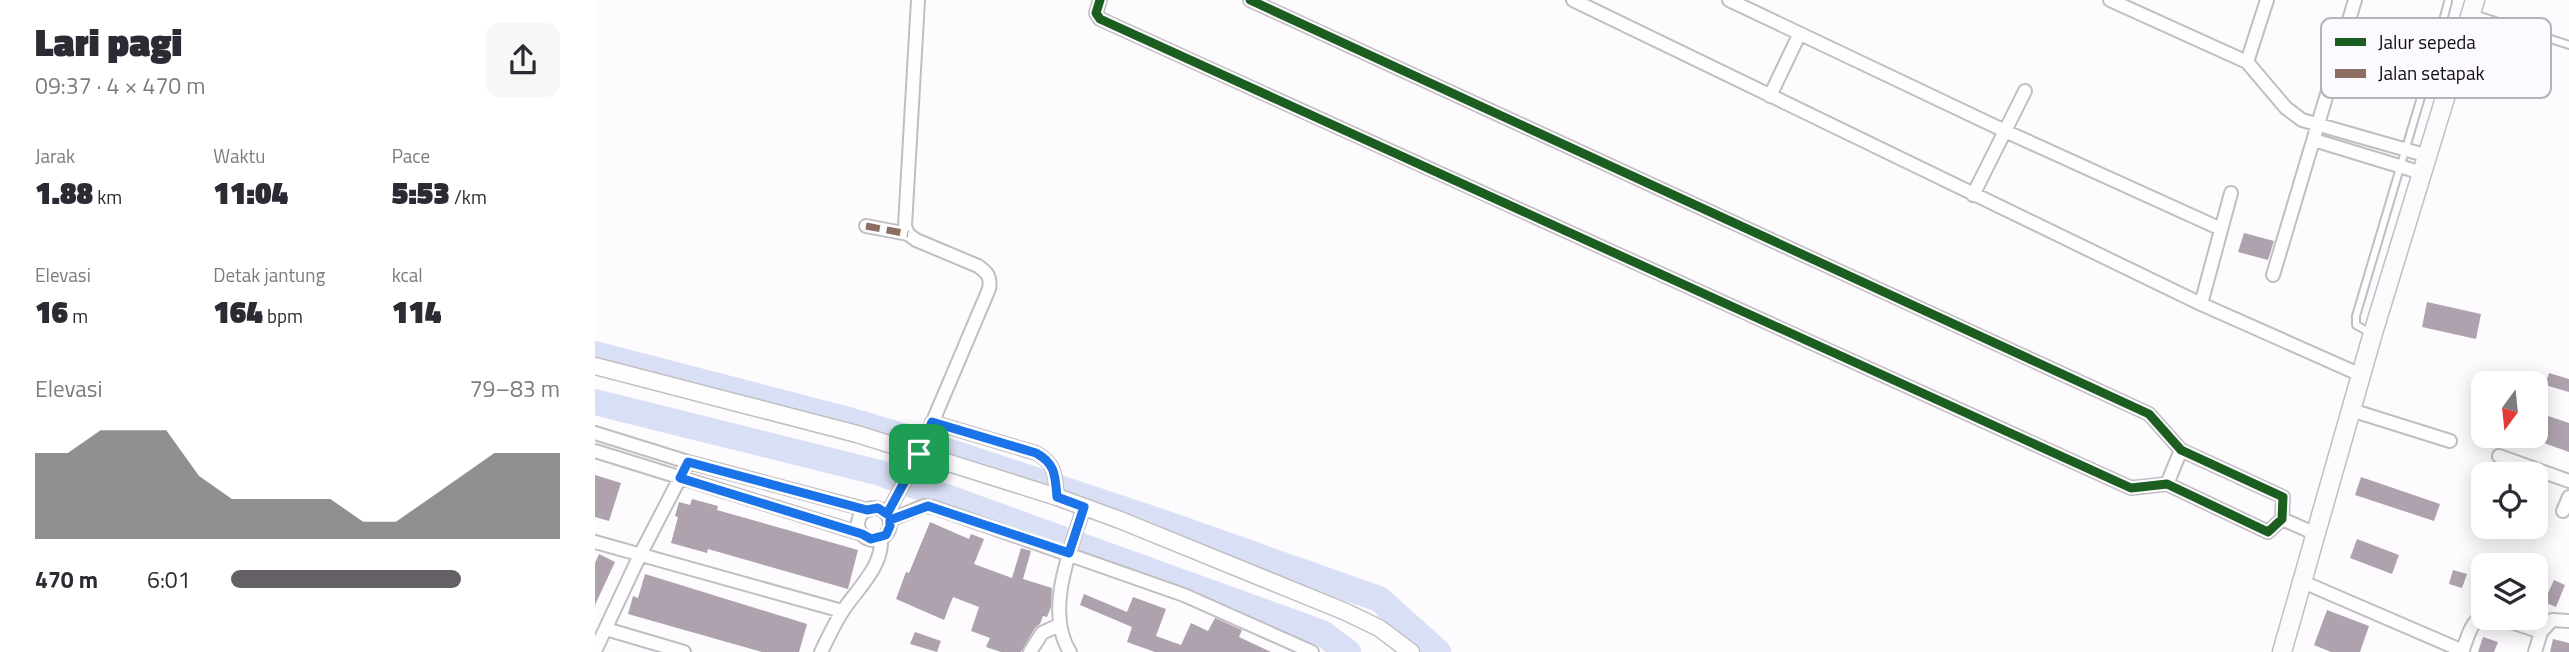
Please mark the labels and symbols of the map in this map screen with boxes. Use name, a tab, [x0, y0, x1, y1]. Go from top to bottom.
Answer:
legend	[2321, 18, 2551, 98]
text: Jalur sepeda	[2378, 27, 2476, 56]
text: Jalan setapak	[2378, 58, 2485, 87]
north arrow	[2471, 371, 2548, 448]
pin	[889, 424, 949, 484]

